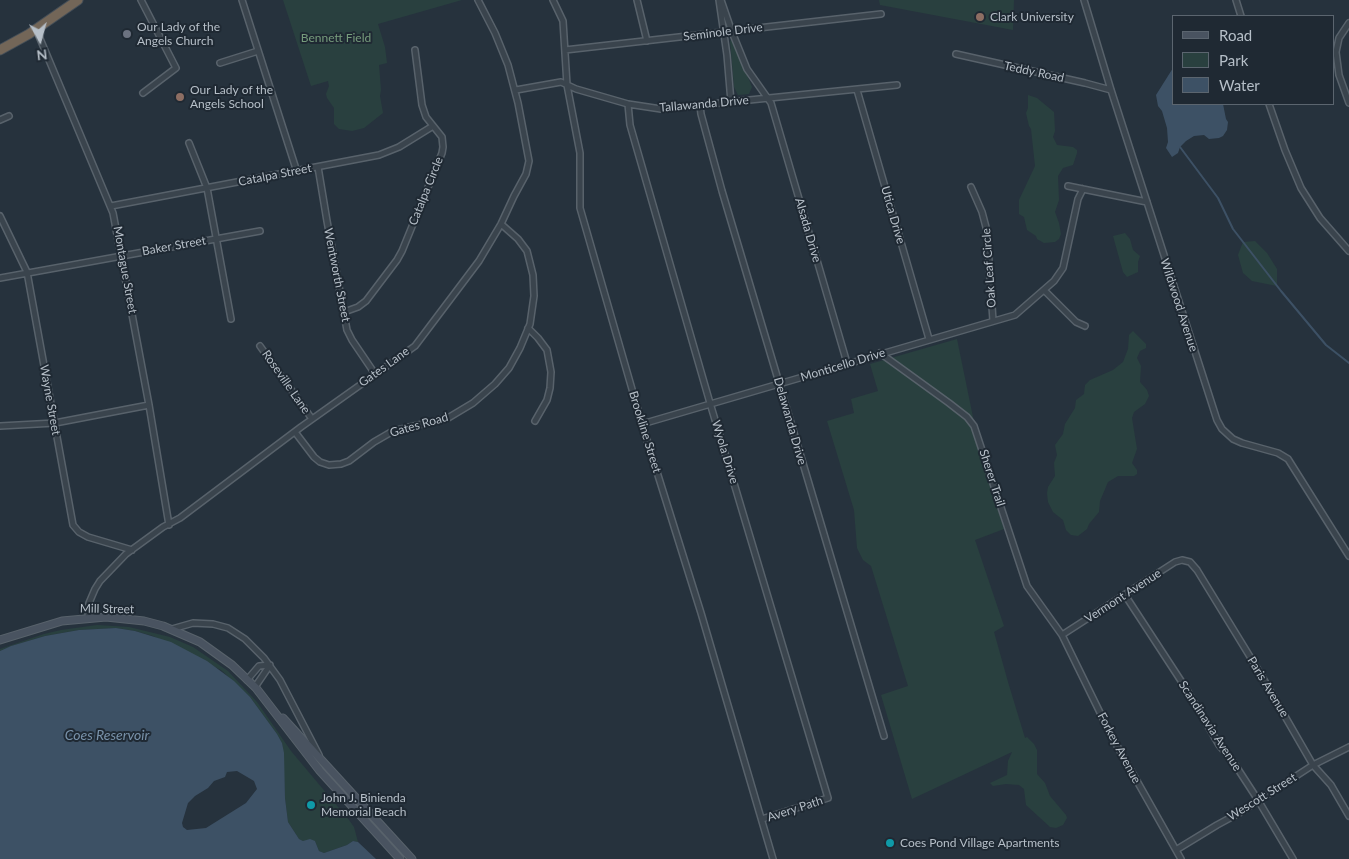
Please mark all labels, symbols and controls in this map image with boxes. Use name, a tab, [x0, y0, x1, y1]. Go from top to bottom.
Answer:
place label: Clark University	[990, 10, 1074, 24]
marker: Clark University	[974, 11, 986, 23]
north arrow	[15, 15, 65, 65]
legend	[1172, 15, 1334, 105]
place label: Our Lady of the Angels Church	[137, 20, 220, 48]
street label: Seminole Drive	[682, 20, 764, 44]
text: Road	[1219, 26, 1252, 44]
marker: Our Lady of the Angels Church	[121, 28, 133, 40]
park label: Bennett Field	[301, 31, 371, 45]
text: N	[36, 46, 48, 64]
text: Park	[1219, 51, 1248, 69]
street label: Teddy Road	[1003, 59, 1065, 85]
text: Water	[1219, 76, 1260, 94]
place label: Our Lady of the Angels School	[190, 83, 273, 111]
marker: Our Lady of the Angels School	[174, 91, 186, 103]
street label: Tallawanda Drive	[659, 93, 749, 115]
street label: Catalpa Circle	[406, 155, 446, 227]
street label: Catalpa Street	[237, 161, 313, 189]
street label: Utica Drive	[878, 184, 908, 246]
street label: Alsada Drive	[792, 196, 824, 264]
street label: Montague Street	[110, 225, 140, 315]
street label: Wentworth Street	[321, 227, 353, 323]
street label: Oak Leaf Circle	[979, 228, 999, 308]
street label: Baker Street	[141, 233, 207, 259]
street label: Wildwood Avenue	[1157, 257, 1201, 353]
street label: Gates Lane	[356, 344, 412, 390]
street label: Monticello Drive	[799, 345, 887, 385]
street label: Roseville Lane	[259, 347, 313, 417]
street label: Wayne Street	[37, 364, 63, 436]
street label: Delawanda Drive	[771, 376, 809, 466]
street label: Brookline Street	[626, 389, 664, 475]
street label: Gates Road	[388, 410, 450, 440]
street label: Wyola Drive	[709, 419, 741, 485]
street label: Sherer Trail	[976, 448, 1008, 508]
street label: Vermont Avenue	[1082, 566, 1164, 626]
street label: Mill Street	[80, 601, 134, 617]
street label: Paris Avenue	[1244, 654, 1292, 720]
street label: Scandinavia Avenue	[1175, 678, 1245, 774]
street label: Forkey Avenue	[1094, 710, 1144, 786]
water label: Coes Reservoir	[65, 727, 149, 743]
street label: Wescott Street	[1225, 770, 1299, 824]
place label: John J. Binienda Memorial Beach	[321, 791, 406, 819]
street label: Avery Path	[765, 793, 825, 825]
marker: John J. Binienda Memorial Beach	[305, 799, 317, 811]
place label: Coes Pond Village Apartments	[900, 836, 1059, 850]
marker: Coes Pond Village Apartments	[884, 837, 896, 849]

